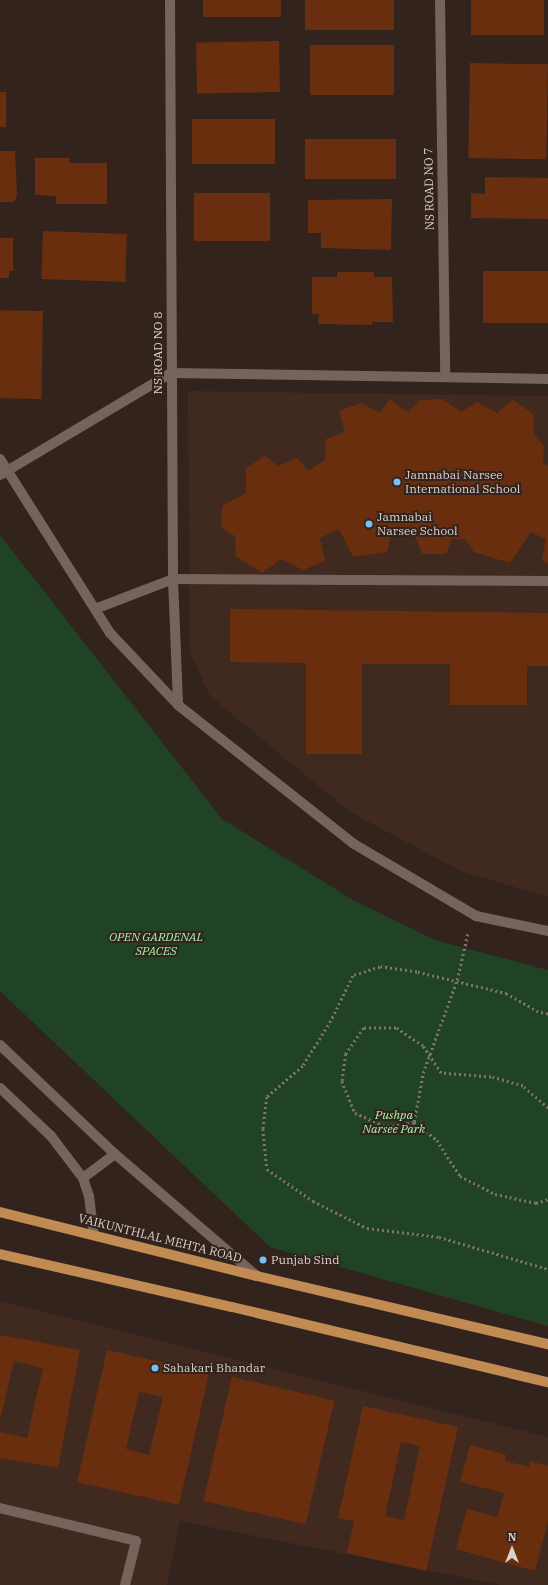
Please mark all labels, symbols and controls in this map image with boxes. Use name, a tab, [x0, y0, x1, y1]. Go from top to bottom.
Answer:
street label: NS ROAD NO 7	[421, 147, 437, 231]
street label: NS ROAD NO 8	[151, 312, 165, 394]
place label: Jamnabai Narsee International School	[405, 468, 520, 496]
marker: Jamnabai Narsee International School	[392, 477, 402, 487]
place label: Jamnabai Narsee School	[377, 510, 458, 538]
marker: Jamnabai Narsee School	[364, 519, 374, 529]
park label: OPEN GARDENAL SPACES	[109, 930, 203, 958]
park label: Pushpa Narsee Park	[363, 1108, 425, 1136]
street label: VAIKUNTHLAL MEHTA ROAD	[77, 1211, 243, 1265]
place label: Punjab Sind	[271, 1253, 339, 1267]
marker: Punjab Sind	[258, 1255, 268, 1265]
place label: Sahakari Bhandar	[163, 1361, 265, 1375]
marker: Sahakari Bhandar	[150, 1363, 160, 1373]
north arrow	[492, 1529, 532, 1569]
text: N	[508, 1530, 516, 1544]

